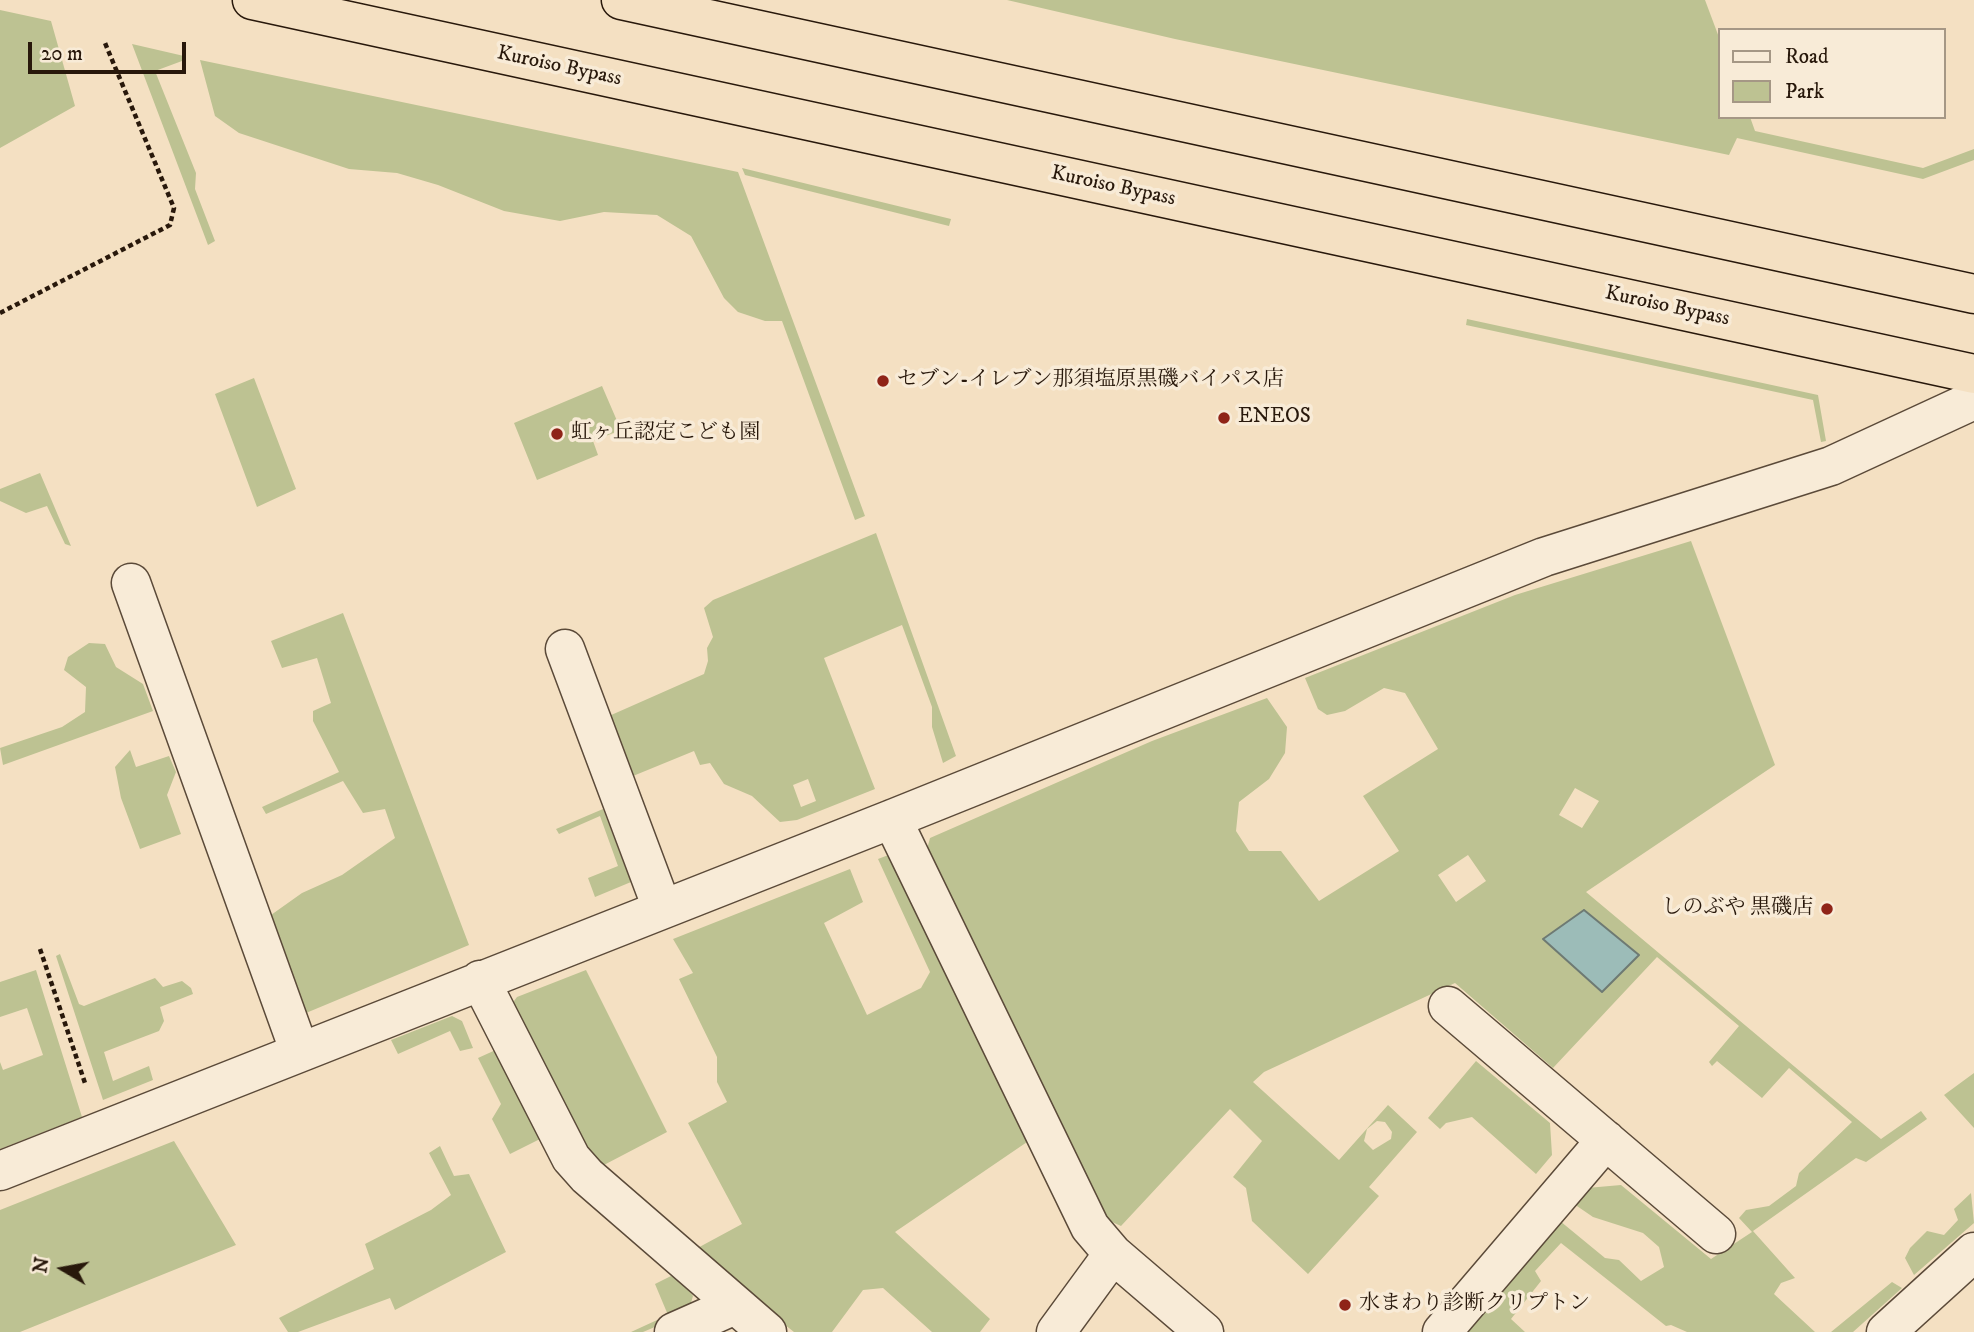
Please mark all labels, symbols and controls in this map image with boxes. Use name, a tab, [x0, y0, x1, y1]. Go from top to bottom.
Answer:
scale bar	[32, 28, 189, 72]
legend	[1718, 28, 1946, 119]
text: 20 m	[41, 41, 83, 67]
street label: Kuroiso Bypass	[494, 42, 624, 92]
text: Road	[1785, 44, 1829, 70]
text: Park	[1785, 79, 1824, 105]
street label: Kuroiso Bypass	[1048, 162, 1178, 212]
street label: Kuroiso Bypass	[1602, 282, 1732, 332]
place label: セブン-イレブン那須塩原黒磯バイパス店	[897, 368, 1284, 394]
marker: セブン-イレブン那須塩原黒磯バイパス店	[875, 373, 891, 389]
place label: ENEOS	[1238, 405, 1311, 431]
marker: ENEOS	[1216, 410, 1232, 426]
place label: 虹ヶ丘認定こども園	[571, 421, 760, 447]
marker: 虹ヶ丘認定こども園	[549, 426, 565, 442]
place label: しのぶや 黒磯店	[1661, 896, 1813, 922]
marker: しのぶや 黒磯店	[1819, 901, 1835, 917]
north arrow	[28, 1234, 98, 1304]
text: N	[29, 1256, 55, 1275]
place label: 水まわり診断クリプトン	[1359, 1292, 1590, 1318]
marker: 水まわり診断クリプトン	[1337, 1297, 1353, 1313]

